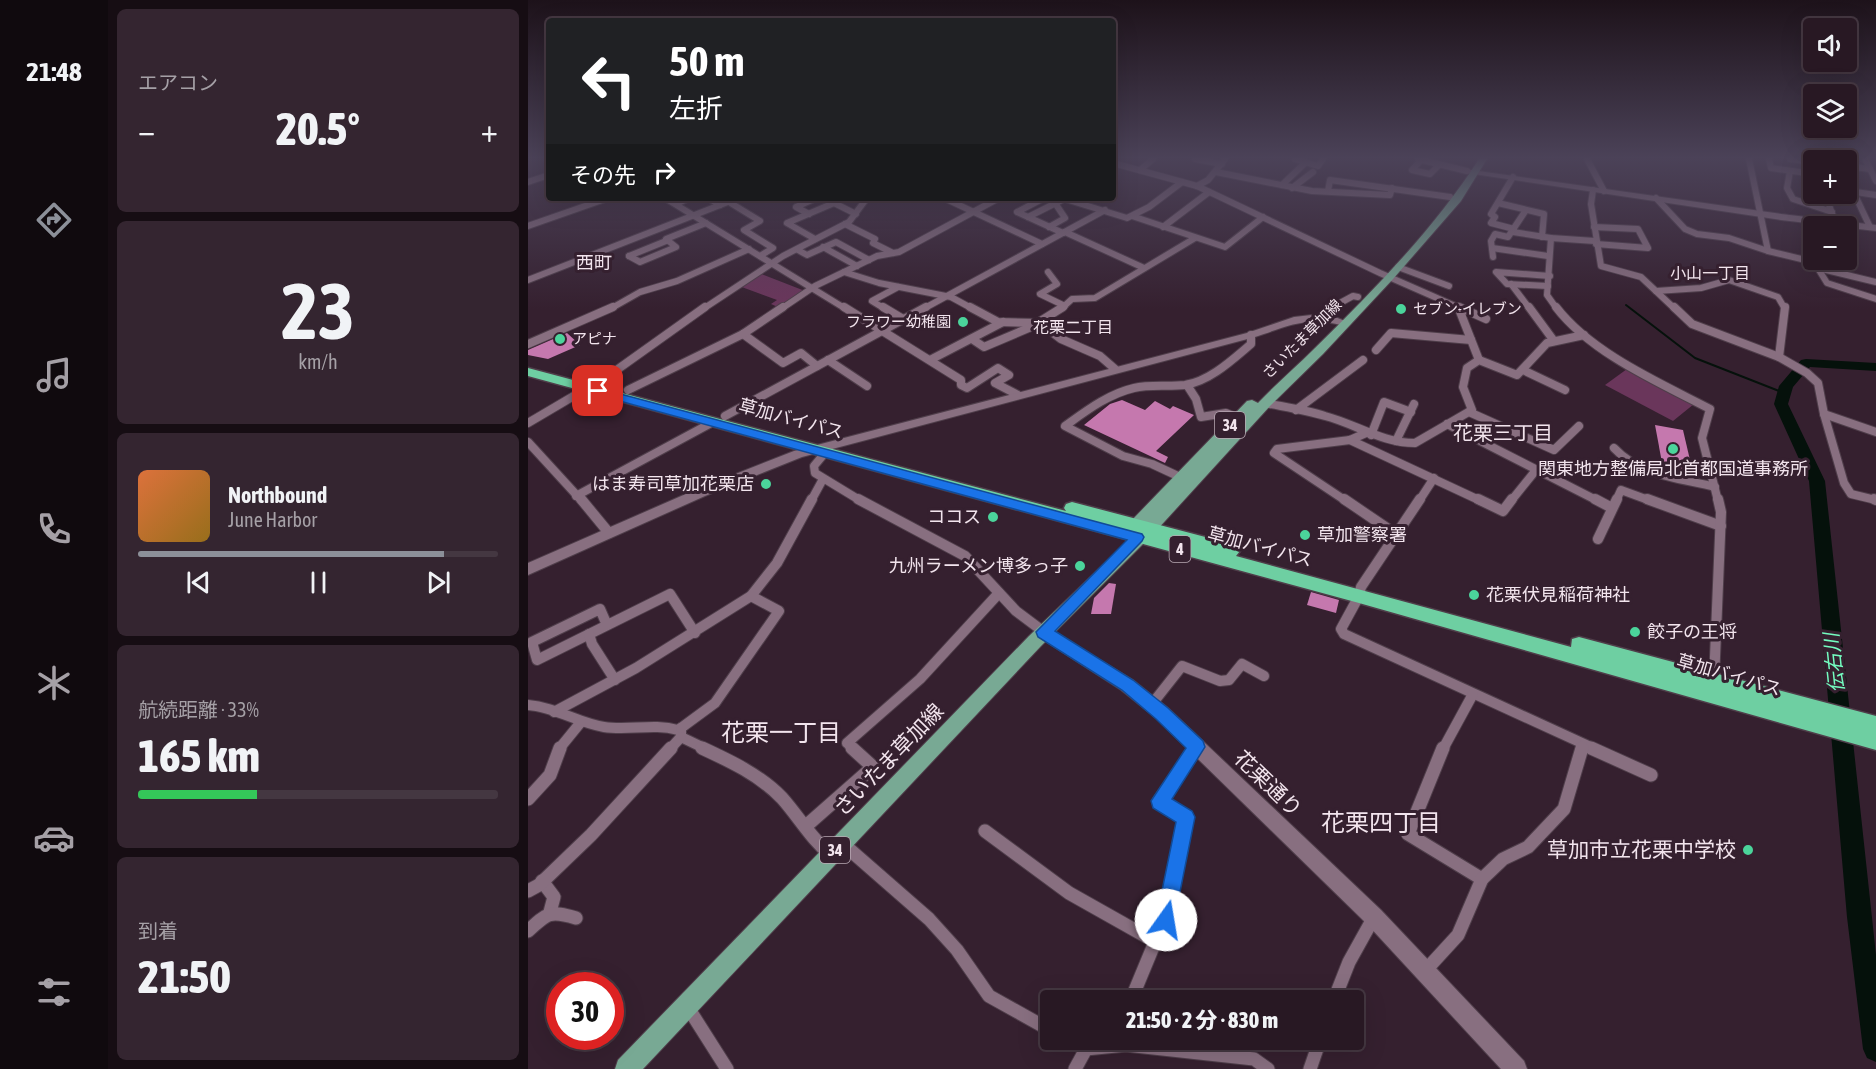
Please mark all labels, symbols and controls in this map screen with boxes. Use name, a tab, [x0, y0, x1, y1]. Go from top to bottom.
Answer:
map controls	[1803, 18, 1857, 270]
button: sound	[1803, 18, 1857, 72]
text: 50 m	[669, 37, 744, 85]
icon: left	[570, 42, 648, 120]
text: 21:48	[26, 56, 82, 87]
text: エアコン	[138, 71, 218, 94]
button: layers	[1803, 84, 1857, 138]
text: 左折	[669, 93, 723, 124]
text: 20.5°	[276, 103, 360, 155]
text: −	[138, 111, 155, 149]
text: +	[481, 111, 498, 149]
button: +	[1803, 150, 1857, 204]
icon: right	[648, 156, 681, 189]
text: その先	[570, 162, 636, 188]
icon: directions	[33, 199, 75, 241]
button: −	[1803, 216, 1857, 270]
district label: 西町	[576, 252, 612, 273]
district label: 小山一丁目	[1670, 264, 1750, 282]
text: 23	[281, 266, 355, 356]
street label: さいたま草加線	[1259, 296, 1345, 382]
place label: セブン-イレブン	[1413, 300, 1522, 317]
marker: セブン-イレブン	[1394, 302, 1408, 316]
place label: フラワー幼稚園	[846, 313, 951, 330]
marker: フラワー幼稚園	[956, 315, 970, 329]
district label: 花栗二丁目	[1033, 318, 1113, 336]
place label: アピナ	[572, 330, 617, 347]
marker: アピナ	[553, 332, 567, 346]
text: km/h	[298, 350, 338, 373]
icon: music	[33, 354, 75, 396]
pin	[572, 365, 623, 416]
icon: arrive	[581, 374, 614, 407]
street label: 草加バイパス	[736, 394, 846, 443]
road number: 34	[1215, 412, 1245, 438]
district label: 花栗三丁目	[1453, 421, 1553, 444]
marker: 関東地方整備局北首都国道事務所	[1666, 442, 1680, 456]
place label: 関東地方整備局北首都国道事務所	[1538, 458, 1808, 479]
place label: はま寿司草加花栗店	[592, 473, 754, 494]
marker: はま寿司草加花栗店	[759, 477, 773, 491]
text: Northbound	[228, 482, 327, 508]
place label: ココス	[927, 506, 981, 527]
icon: phone	[33, 508, 75, 550]
text: June Harbor	[228, 508, 317, 531]
marker: ココス	[986, 510, 1000, 524]
street label: 草加バイパス	[1205, 522, 1315, 571]
place label: 草加警察署	[1317, 524, 1407, 545]
marker: 草加警察署	[1298, 528, 1312, 542]
road number: 4	[1170, 536, 1190, 562]
place label: 九州ラーメン博多っ子	[889, 555, 1068, 576]
marker: 九州ラーメン博多っ子	[1073, 559, 1087, 573]
icon: previous	[182, 566, 215, 599]
icon: pause	[302, 566, 335, 599]
icon: next	[422, 566, 455, 599]
place label: 花栗伏見稲荷神社	[1486, 584, 1630, 605]
marker: 花栗伏見稲荷神社	[1467, 588, 1481, 602]
place label: 餃子の王将	[1647, 621, 1737, 642]
marker: 餃子の王将	[1628, 625, 1642, 639]
water label: 伝右川	[1819, 630, 1848, 694]
street label: 草加バイパス	[1675, 650, 1784, 699]
icon: climate	[33, 662, 75, 704]
text: 航続距離 · 33%	[138, 698, 259, 721]
street label: さいたま草加線	[829, 698, 948, 820]
district label: 花栗一丁目	[721, 719, 841, 746]
text: 165 km	[138, 730, 260, 782]
street label: 花栗通り	[1230, 745, 1307, 821]
district label: 花栗四丁目	[1321, 809, 1441, 836]
icon: car	[33, 817, 75, 859]
road number: 34	[820, 837, 850, 863]
place label: 草加市立花栗中学校	[1547, 837, 1736, 861]
marker: 草加市立花栗中学校	[1741, 843, 1755, 857]
position arrow	[1134, 888, 1198, 952]
text: 到着	[138, 919, 178, 942]
text: 21:50	[138, 951, 231, 1003]
icon: filters	[33, 971, 75, 1013]
speed limit sign: 30	[546, 972, 624, 1050]
text: 21:50 · 2 分 · 830 m	[1126, 1007, 1278, 1033]

